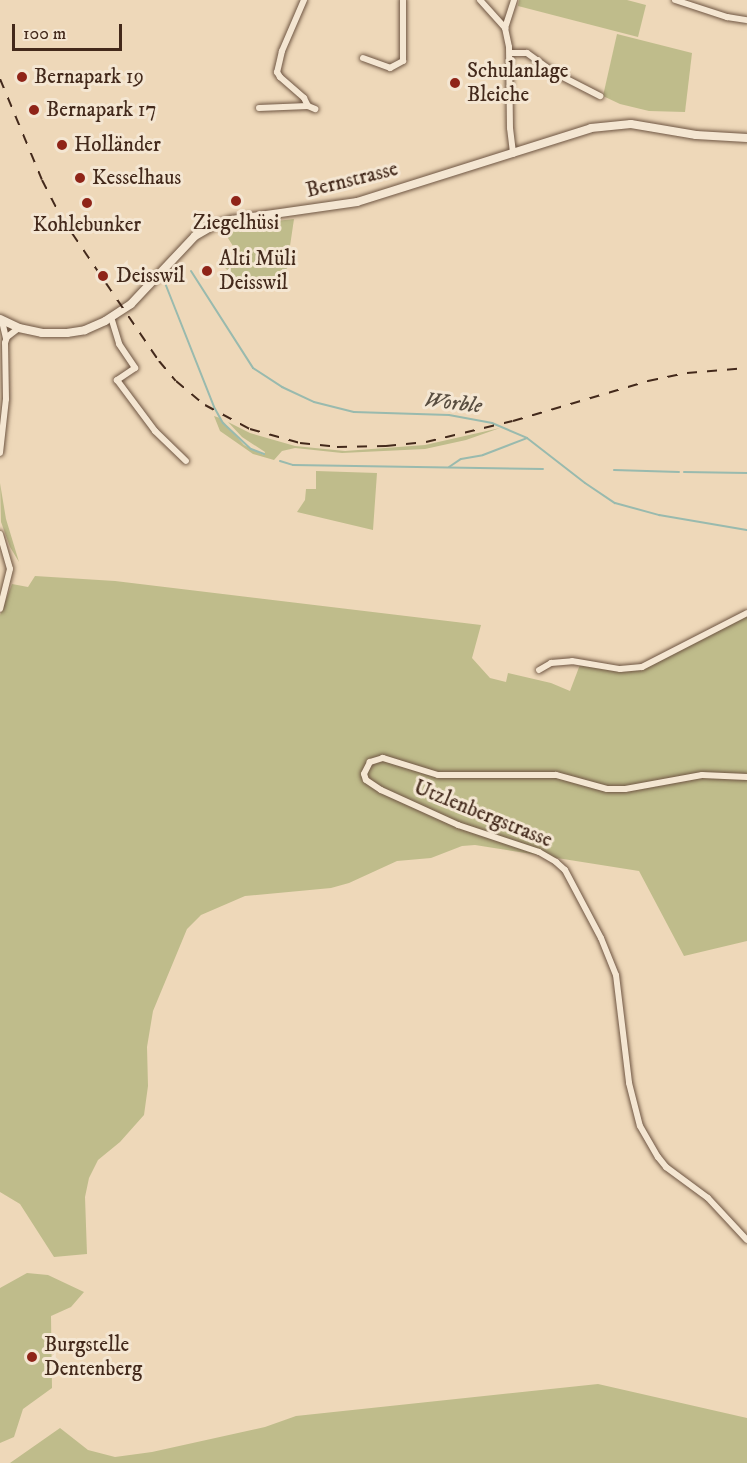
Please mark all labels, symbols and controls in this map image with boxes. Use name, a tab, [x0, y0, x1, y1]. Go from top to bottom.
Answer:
scale bar	[15, 12, 124, 50]
text: 100 m	[23, 23, 66, 45]
place label: Schulanlage Bleiche	[467, 58, 568, 108]
place label: Bernapark 19	[34, 64, 144, 90]
marker: Bernapark 19	[15, 70, 29, 84]
marker: Schulanlage Bleiche	[448, 76, 462, 90]
place label: Bernapark 17	[46, 97, 157, 123]
marker: Bernapark 17	[27, 103, 41, 117]
place label: Holländer	[74, 132, 161, 158]
marker: Holländer	[55, 138, 69, 152]
street label: Bernstrasse	[303, 156, 401, 204]
place label: Kesselhaus	[92, 165, 181, 191]
marker: Kesselhaus	[73, 171, 87, 185]
marker: Ziegelhüsi	[229, 194, 243, 208]
marker: Kohlebunker	[80, 196, 94, 210]
place label: Ziegelhüsi	[193, 210, 279, 236]
place label: Kohlebunker	[33, 212, 141, 238]
place label: Alti Müli Deisswil	[219, 246, 296, 296]
place label: Deisswil	[116, 263, 185, 289]
marker: Alti Müli Deisswil	[200, 264, 214, 278]
marker: Deisswil	[94, 267, 112, 285]
water label: Worble	[423, 387, 483, 419]
street label: Utzlenbergstrasse	[410, 775, 556, 853]
place label: Burgstelle Dentenberg	[44, 1332, 142, 1382]
marker: Burgstelle Dentenberg	[25, 1350, 39, 1364]

